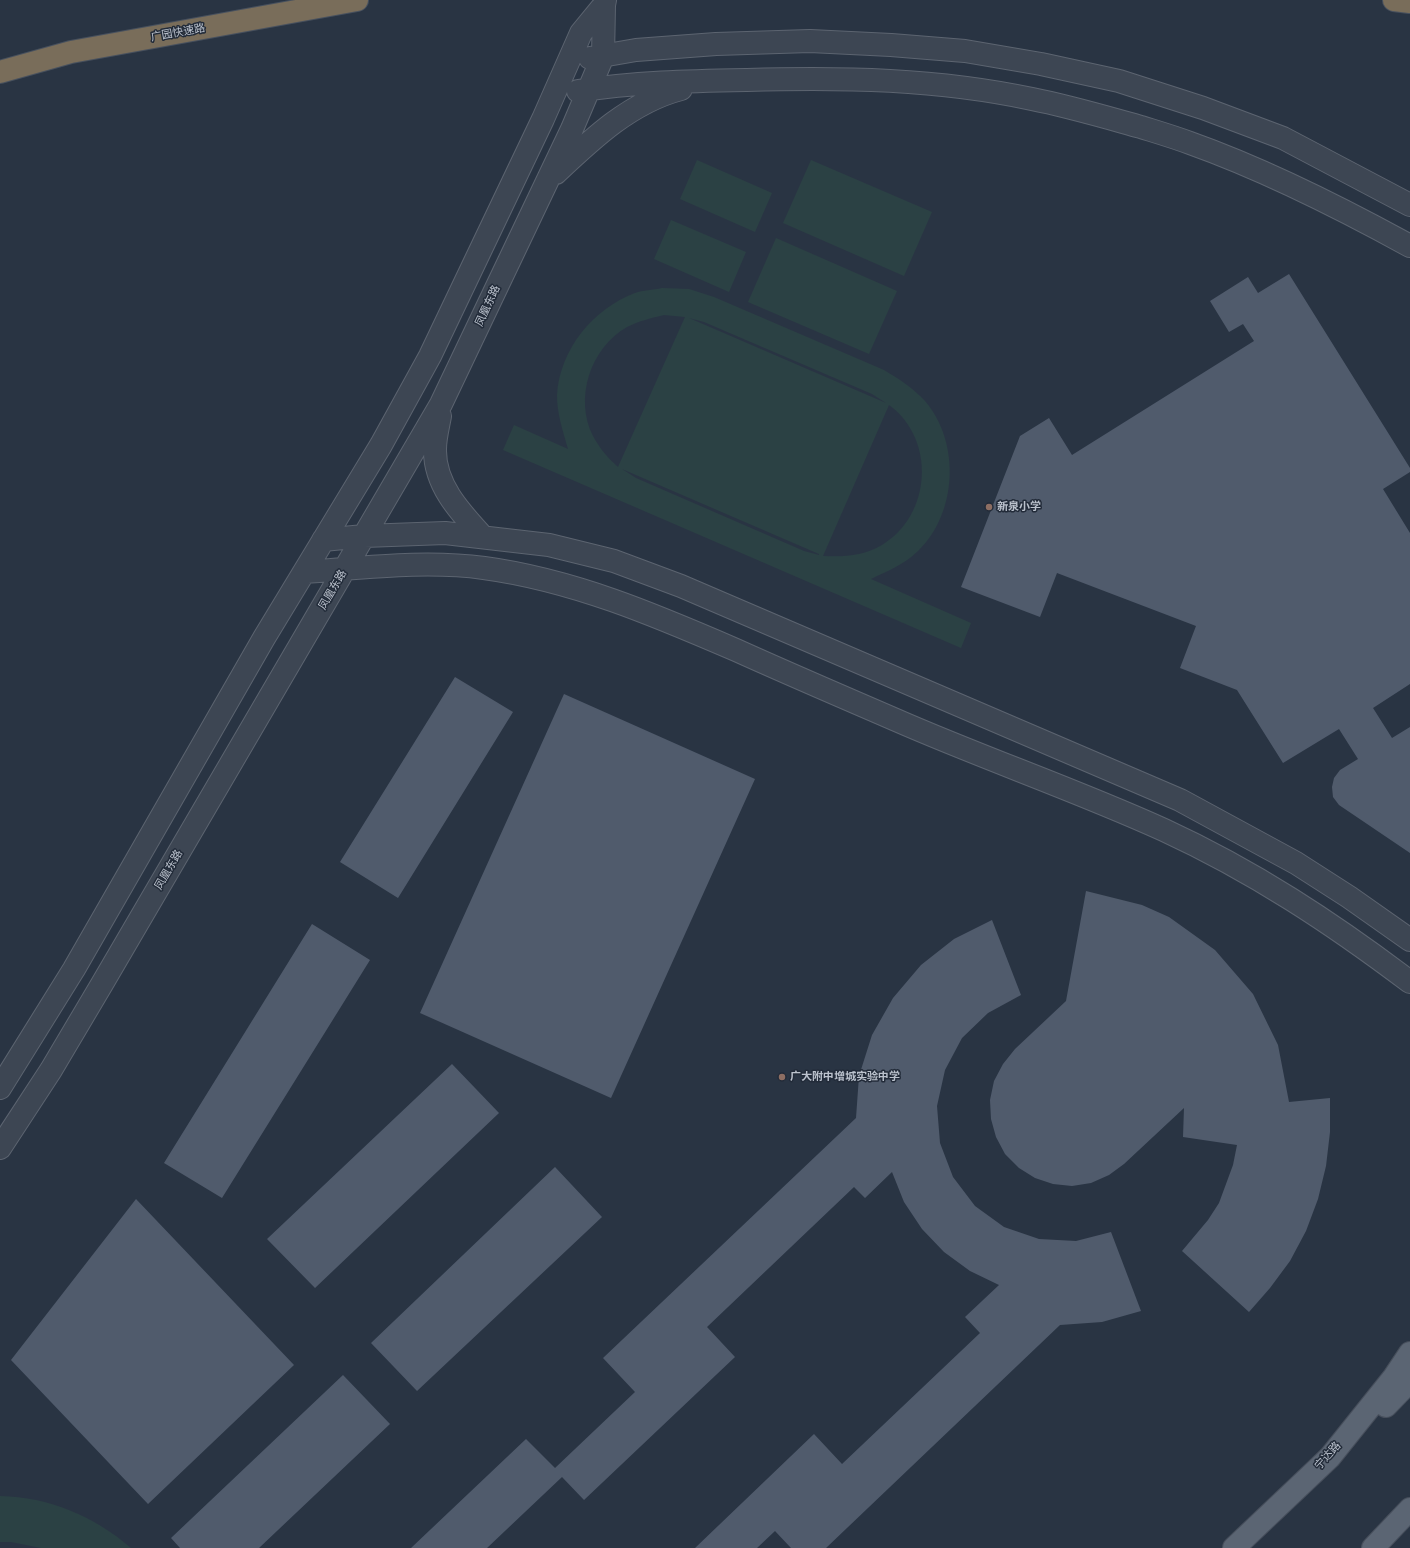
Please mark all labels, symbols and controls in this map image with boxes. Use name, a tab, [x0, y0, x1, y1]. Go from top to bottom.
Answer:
street label: 广园快速路	[150, 22, 206, 44]
street label: 凤凰东路	[473, 283, 503, 329]
place label: 新泉小学	[997, 500, 1041, 514]
marker: 新泉小学	[984, 502, 994, 512]
street label: 凤凰东路	[316, 568, 350, 612]
street label: 凤凰东路	[152, 848, 186, 892]
place label: 广大附中增城实验中学	[790, 1070, 900, 1084]
marker: 广大附中增城实验中学	[777, 1072, 787, 1082]
street label: 宁达路	[1312, 1439, 1344, 1473]

